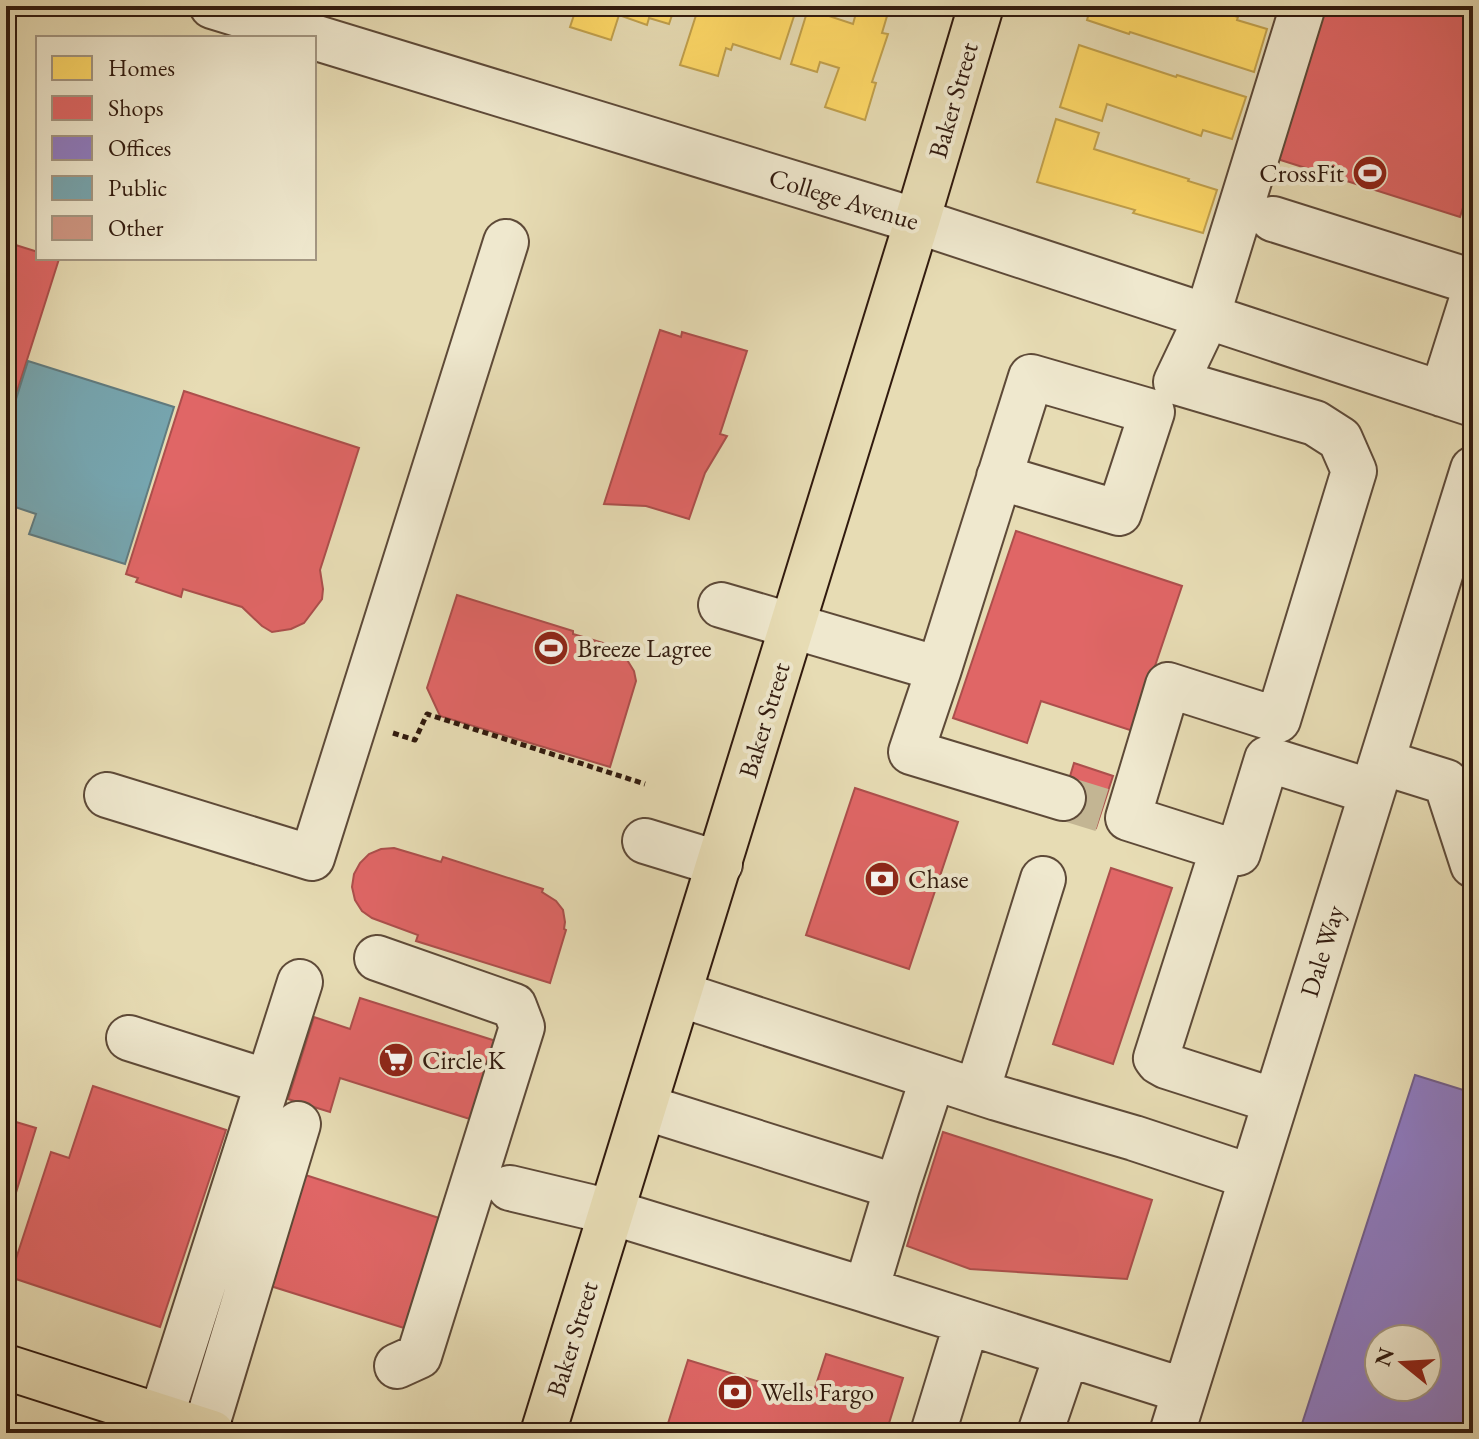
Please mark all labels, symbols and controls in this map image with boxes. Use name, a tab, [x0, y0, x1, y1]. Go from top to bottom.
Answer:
legend	[36, 36, 316, 260]
street label: Baker Street	[920, 38, 986, 162]
text: Homes	[108, 52, 175, 83]
text: Shops	[108, 92, 164, 123]
text: Offices	[108, 132, 171, 163]
sports icon: CrossFit	[1351, 154, 1389, 192]
place label: CrossFit	[1259, 156, 1344, 190]
street label: College Avenue	[765, 160, 923, 238]
text: Public	[108, 172, 167, 203]
text: Other	[108, 212, 164, 243]
sports icon: Breeze Lagree	[532, 629, 570, 667]
place label: Breeze Lagree	[577, 631, 712, 665]
street label: Baker Street	[730, 658, 798, 782]
bank icon: Chase	[863, 860, 901, 898]
place label: Chase	[908, 862, 969, 896]
street label: Dale Way	[1292, 900, 1352, 1001]
supermarket icon: Circle K	[377, 1041, 415, 1079]
place label: Circle K	[422, 1043, 506, 1077]
street label: Baker Street	[538, 1277, 606, 1401]
north arrow	[1363, 1323, 1443, 1403]
text: N	[1368, 1344, 1401, 1370]
bank icon: Wells Fargo	[716, 1373, 754, 1411]
place label: Wells Fargo	[761, 1375, 874, 1409]

